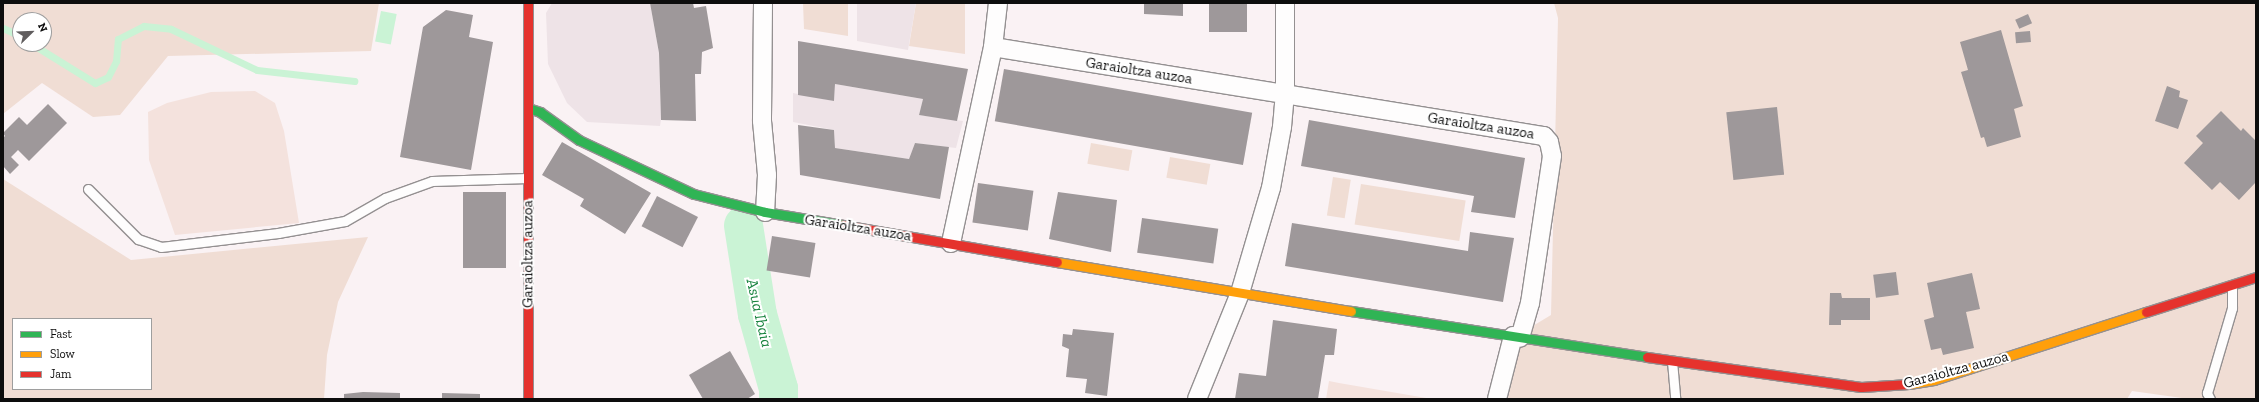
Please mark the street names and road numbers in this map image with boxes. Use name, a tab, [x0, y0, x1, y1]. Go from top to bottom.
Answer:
street label: Garaioltza auzoa	[1084, 54, 1194, 88]
street label: Garaioltza auzoa	[1426, 109, 1536, 143]
street label: Garaioltza auzoa	[519, 200, 537, 308]
street label: Garaioltza auzoa	[803, 211, 913, 245]
street label: Garaioltza auzoa	[1902, 347, 2010, 393]

